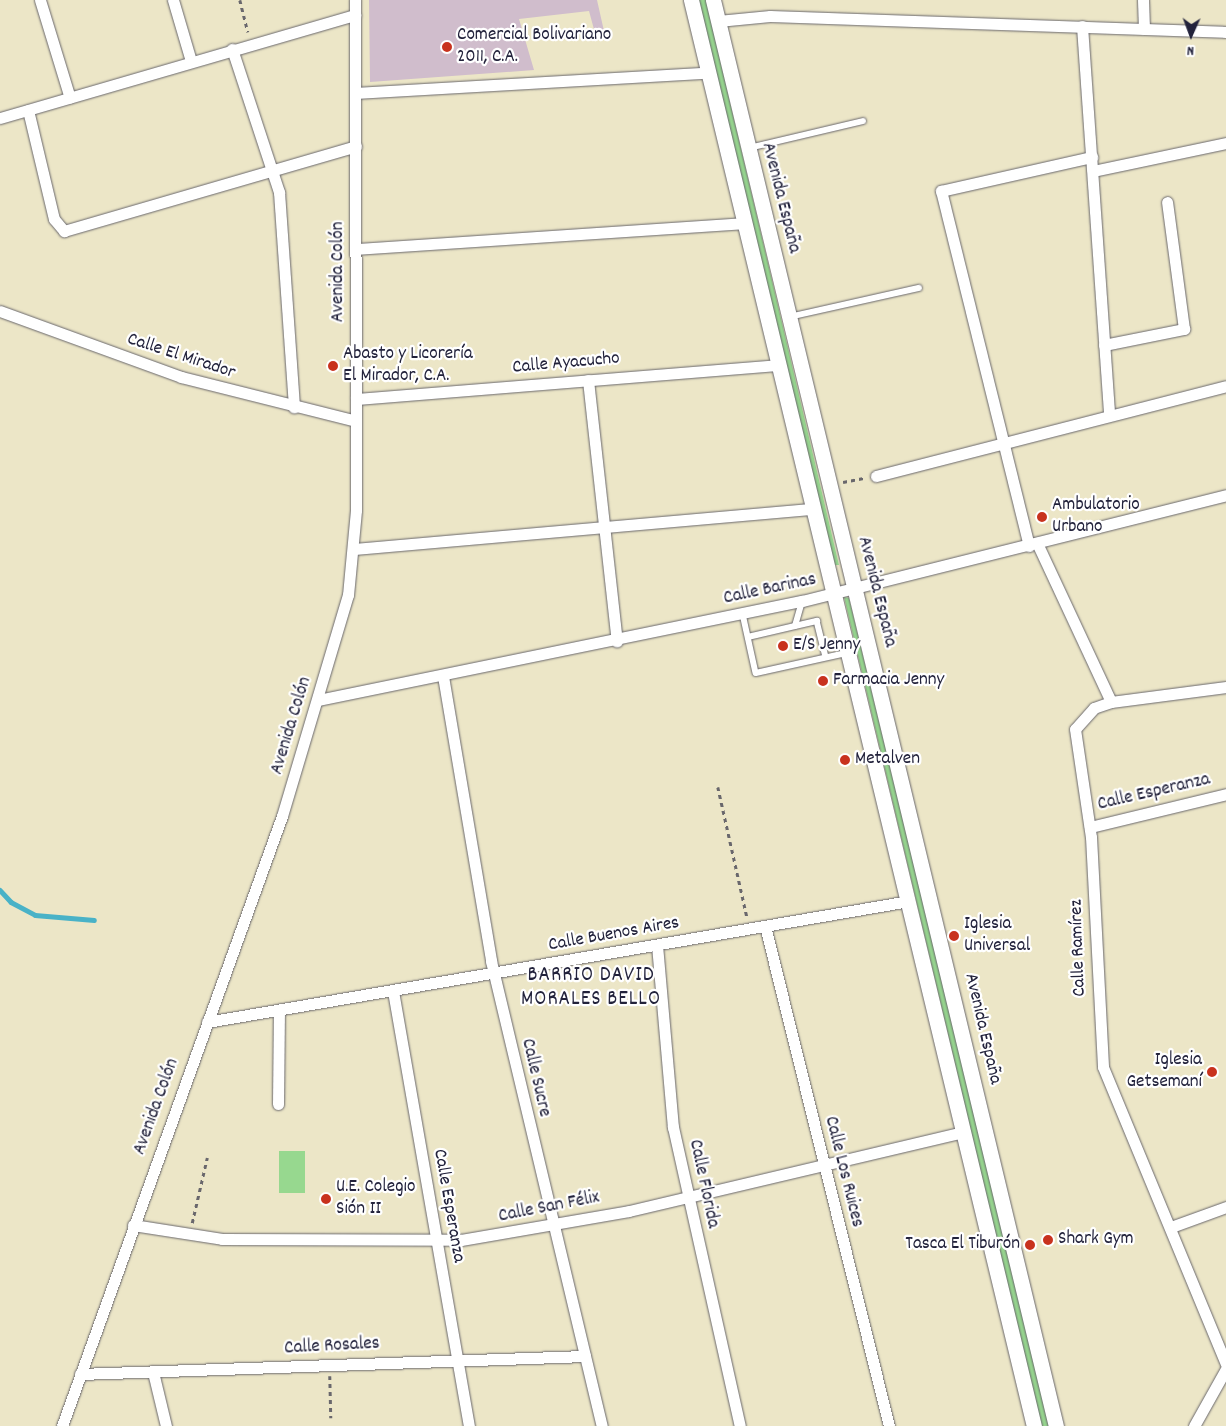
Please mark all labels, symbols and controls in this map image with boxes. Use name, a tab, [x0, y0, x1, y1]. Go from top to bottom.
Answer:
north arrow	[1166, 10, 1216, 60]
place label: Comercial Bolivariano 2011, C.A.	[457, 25, 611, 69]
text: N	[1187, 40, 1194, 60]
marker: Comercial Bolivariano 2011, C.A.	[441, 41, 453, 53]
street label: Avenida España	[755, 140, 805, 256]
street label: Avenida Colón	[328, 222, 350, 322]
street label: Calle El Mirador	[124, 329, 238, 385]
place label: Abasto y Licorería El Mirador, C.A.	[343, 344, 473, 388]
street label: Calle Ayacucho	[511, 348, 621, 380]
marker: Abasto y Licorería El Mirador, C.A.	[327, 360, 339, 372]
place label: Ambulatorio Urbano	[1052, 495, 1140, 539]
marker: Ambulatorio Urbano	[1036, 511, 1048, 523]
street label: Avenida España	[851, 534, 901, 650]
street label: Calle Barinas	[722, 569, 818, 611]
place label: E/S Jenny	[793, 635, 860, 657]
marker: E/S Jenny	[777, 640, 789, 652]
place label: Farmacia Jenny	[833, 670, 944, 692]
street label: Avenida Colón	[266, 675, 318, 777]
marker: Farmacia Jenny	[817, 675, 829, 687]
place label: Metalven	[855, 749, 920, 771]
marker: Metalven	[839, 754, 851, 766]
street label: Calle Esperanza	[1096, 769, 1212, 817]
street label: Calle Ramírez	[1066, 899, 1092, 997]
street label: Calle Buenos Aires	[547, 912, 681, 958]
place label: Iglesia Universal	[964, 914, 1030, 958]
marker: Iglesia Universal	[948, 930, 960, 942]
district label: BARRIO DAVID MORALES BELLO	[519, 963, 663, 1013]
street label: Avenida España	[958, 971, 1006, 1087]
street label: Calle Sucre	[515, 1037, 555, 1119]
place label: Iglesia Getsemaní	[1126, 1050, 1202, 1094]
street label: Avenida Colón	[129, 1056, 185, 1158]
marker: Iglesia Getsemaní	[1206, 1066, 1218, 1078]
street label: Calle Los Ruices	[818, 1114, 868, 1230]
street label: Calle Florida	[683, 1138, 723, 1230]
street label: Calle Esperanza	[427, 1148, 469, 1264]
place label: U.E. Colegio Sión II	[336, 1177, 415, 1221]
street label: Calle San Félix	[497, 1187, 601, 1229]
marker: U.E. Colegio Sión II	[320, 1193, 332, 1205]
place label: Shark Gym	[1058, 1229, 1134, 1251]
place label: Tasca El Tiburón	[905, 1234, 1020, 1256]
marker: Shark Gym	[1042, 1234, 1054, 1246]
marker: Tasca El Tiburón	[1024, 1239, 1036, 1251]
street label: Calle Rosales	[284, 1333, 380, 1361]

